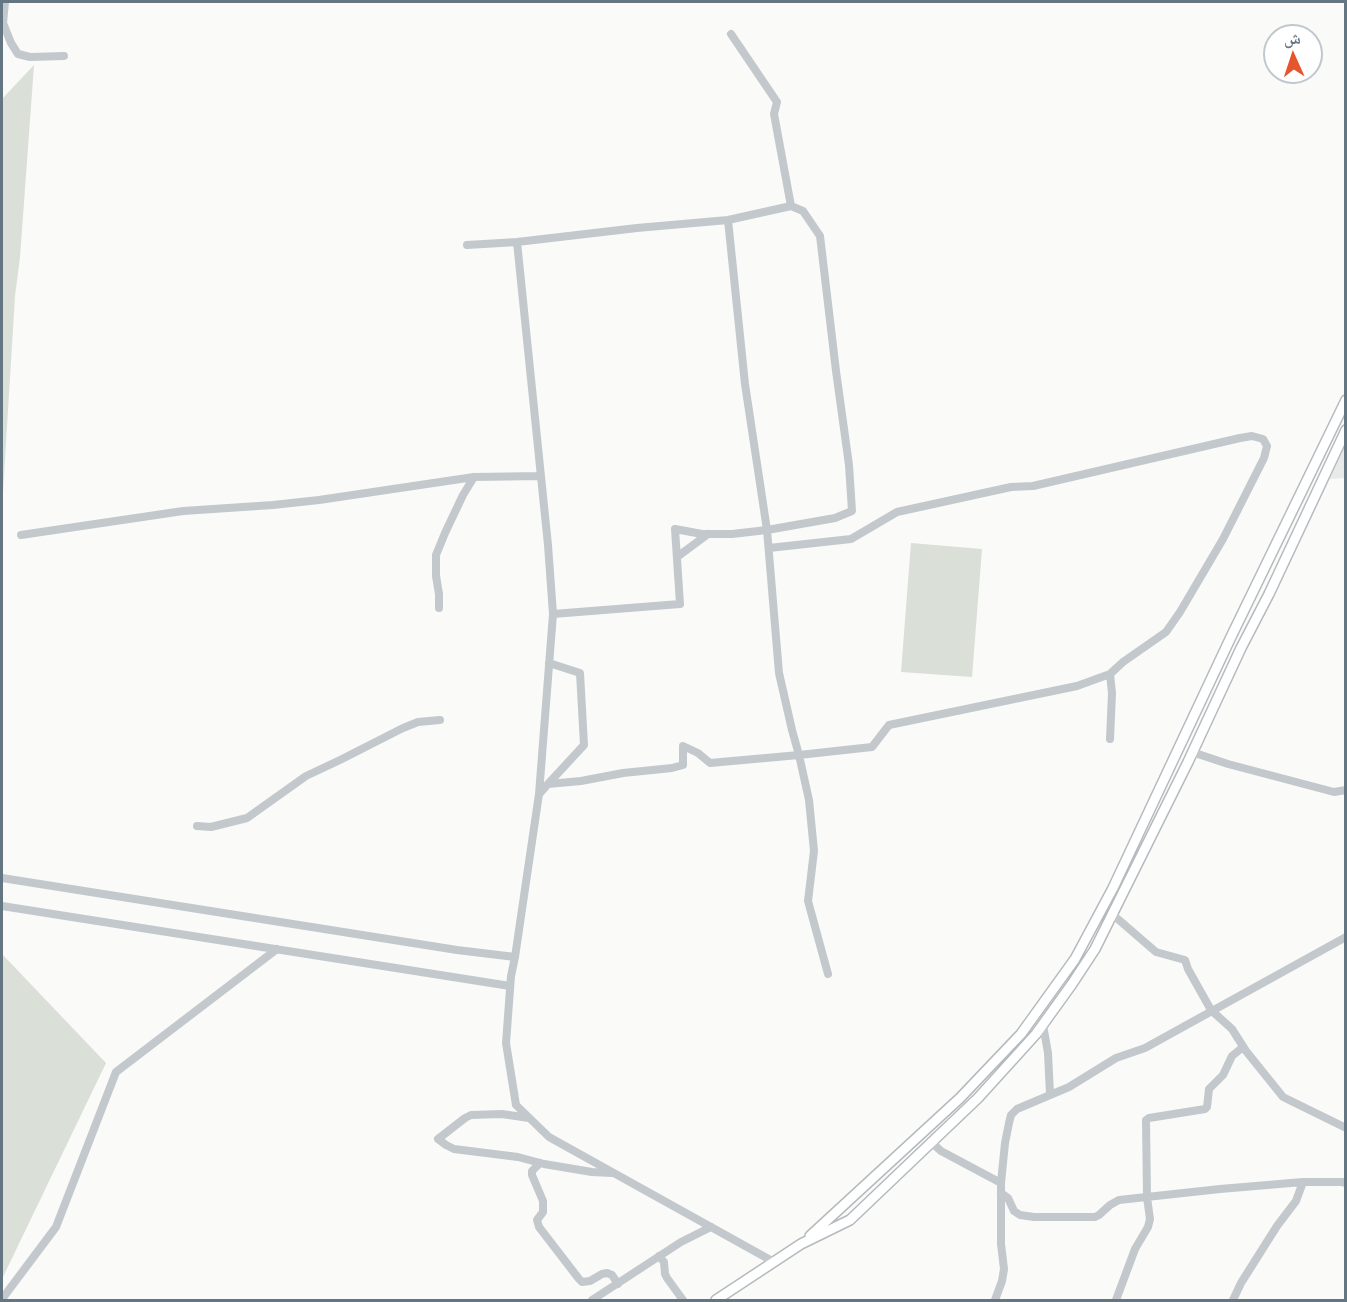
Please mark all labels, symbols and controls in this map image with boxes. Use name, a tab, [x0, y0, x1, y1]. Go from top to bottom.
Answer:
north arrow	[1263, 24, 1323, 84]
text: ش	[1283, 28, 1301, 48]

